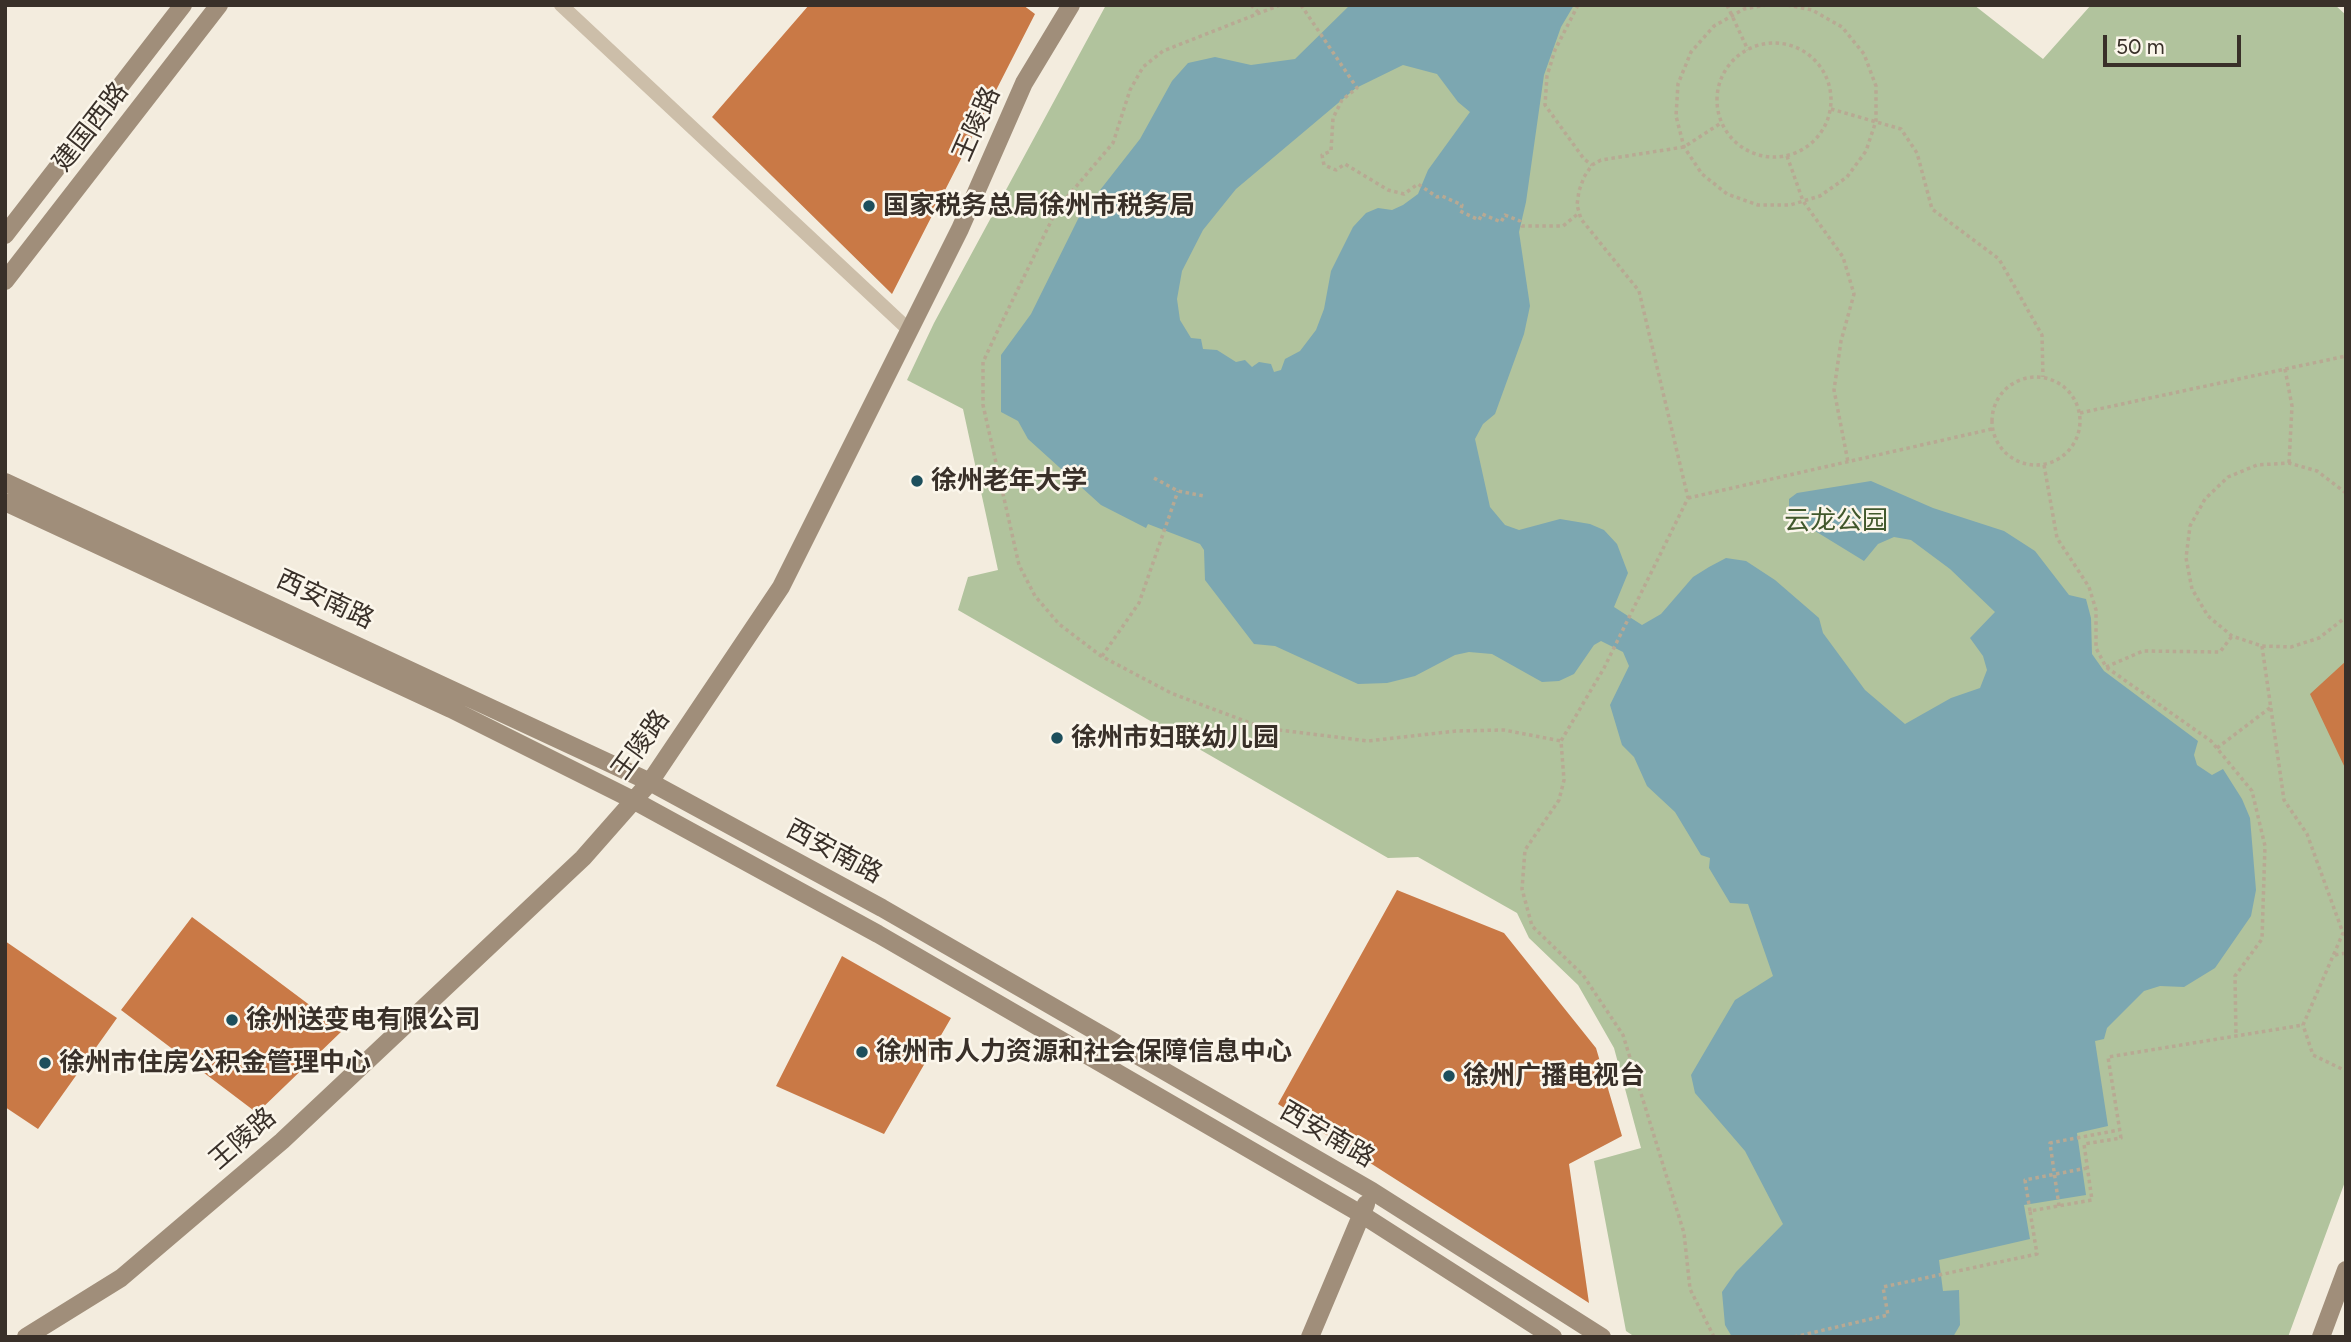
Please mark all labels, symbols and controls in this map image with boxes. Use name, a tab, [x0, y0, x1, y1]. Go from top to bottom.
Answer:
scale bar	[2106, 21, 2244, 65]
text: 50 m	[2116, 34, 2165, 59]
street label: 建国西路	[47, 76, 135, 178]
street label: 王陵路	[947, 82, 1007, 166]
place label: 国家税务总局徐州市税务局	[883, 190, 1195, 222]
marker: 国家税务总局徐州市税务局	[861, 198, 877, 214]
place label: 徐州老年大学	[931, 465, 1087, 497]
marker: 徐州老年大学	[909, 473, 925, 489]
park label: 云龙公园	[1784, 505, 1888, 537]
street label: 西安南路	[271, 564, 379, 636]
street label: 王陵路	[605, 704, 677, 786]
place label: 徐州市妇联幼儿园	[1071, 722, 1279, 754]
marker: 徐州市妇联幼儿园	[1049, 730, 1065, 746]
street label: 西安南路	[781, 814, 887, 890]
place label: 徐州送变电有限公司	[246, 1004, 480, 1036]
marker: 徐州送变电有限公司	[224, 1012, 240, 1028]
place label: 徐州市人力资源和社会保障信息中心	[876, 1036, 1292, 1068]
marker: 徐州市人力资源和社会保障信息中心	[854, 1044, 870, 1060]
place label: 徐州市住房公积金管理中心	[59, 1047, 371, 1079]
marker: 徐州市住房公积金管理中心	[37, 1055, 53, 1071]
place label: 徐州广播电视台	[1463, 1060, 1645, 1092]
marker: 徐州广播电视台	[1441, 1068, 1457, 1084]
street label: 西安南路	[1274, 1095, 1380, 1175]
street label: 王陵路	[203, 1102, 283, 1176]

